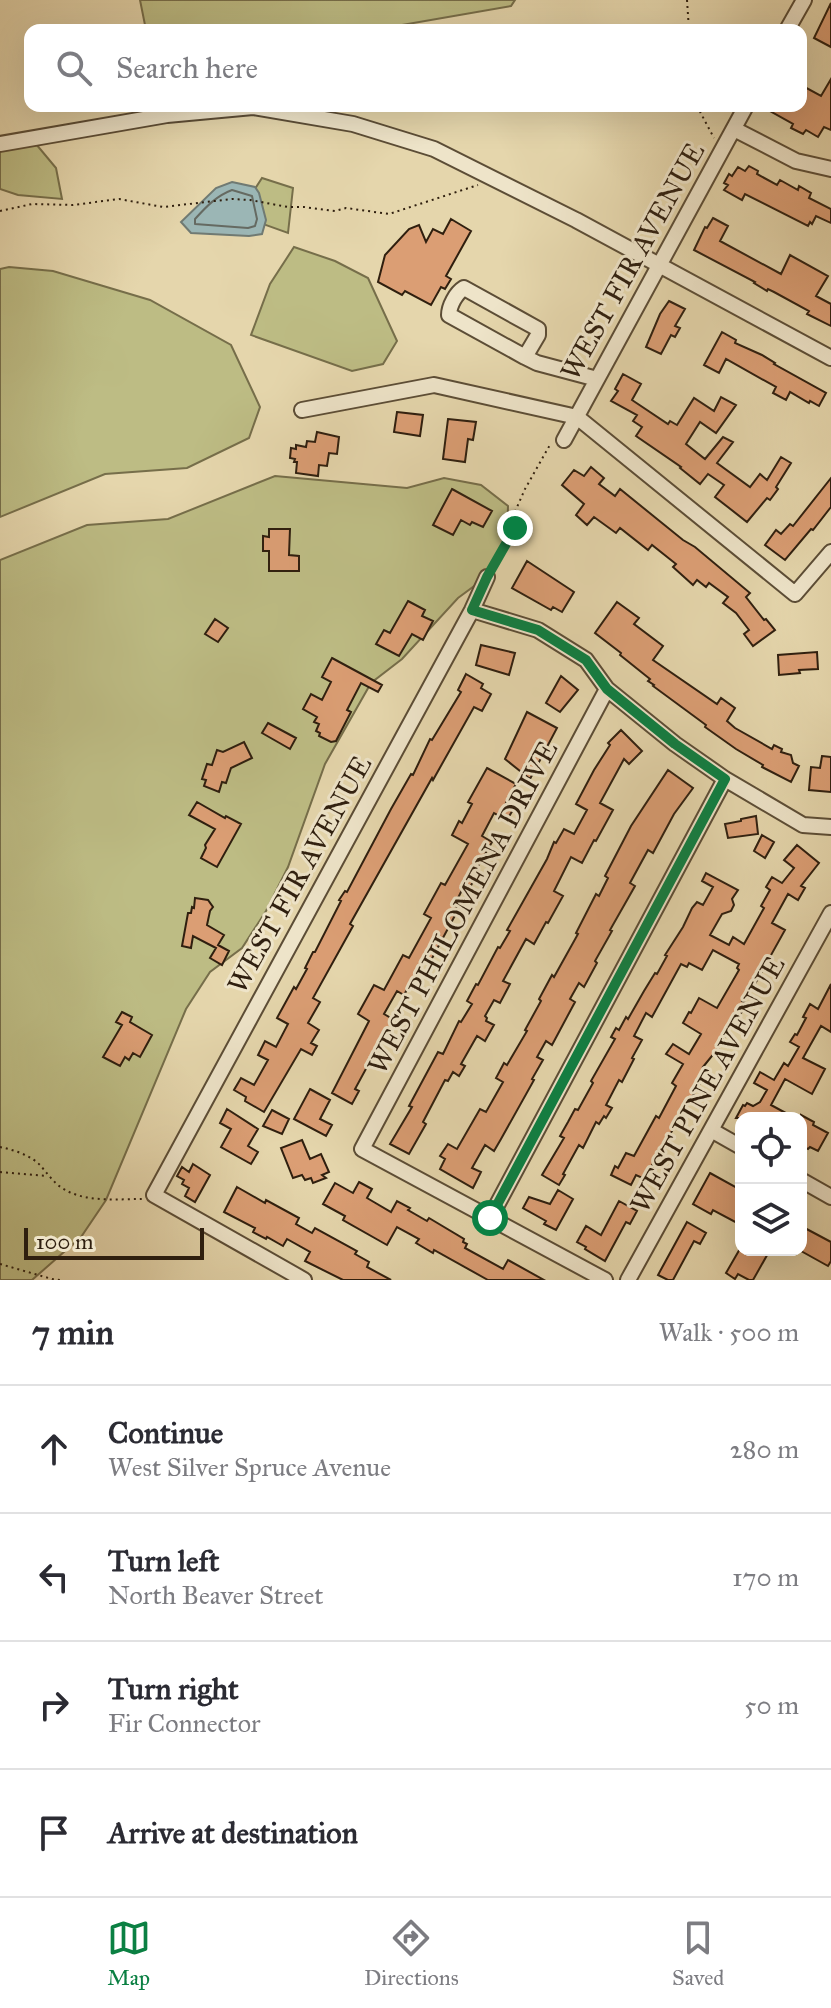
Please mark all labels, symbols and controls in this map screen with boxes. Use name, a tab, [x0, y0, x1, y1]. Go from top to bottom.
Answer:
search box	[24, 24, 807, 112]
icon: search	[52, 46, 96, 90]
text: Search here	[116, 50, 258, 86]
street label: WEST FIR AVENUE	[553, 136, 712, 386]
route end	[497, 510, 533, 546]
street label: WEST PHILOMENA DRIVE	[360, 735, 565, 1080]
street label: WEST FIR AVENUE	[220, 749, 379, 999]
street label: WEST PINE AVENUE	[622, 950, 793, 1219]
map controls	[735, 1112, 807, 1256]
button: locate	[735, 1112, 807, 1184]
button: layers	[735, 1184, 807, 1256]
route start	[472, 1200, 508, 1236]
scale bar	[24, 1224, 204, 1260]
text: 100 m	[36, 1228, 93, 1255]
text: 7 min	[32, 1312, 114, 1353]
text: Walk · 500 m	[659, 1316, 799, 1348]
text: Continue	[108, 1415, 223, 1451]
icon: ahead	[32, 1427, 76, 1471]
text: 280 m	[730, 1433, 799, 1465]
text: West Silver Spruce Avenue	[108, 1451, 391, 1483]
text: Turn left	[108, 1543, 219, 1579]
icon: left	[32, 1555, 76, 1599]
text: 170 m	[732, 1561, 799, 1593]
text: North Beaver Street	[108, 1579, 324, 1611]
text: Turn right	[108, 1671, 239, 1707]
icon: right	[32, 1683, 76, 1727]
text: 50 m	[744, 1689, 799, 1721]
text: Fir Connector	[108, 1707, 261, 1739]
icon: arrive	[32, 1811, 76, 1855]
text: Arrive at destination	[108, 1815, 358, 1851]
tab: Map	[107, 1916, 151, 1991]
tab: Directions	[364, 1916, 459, 1991]
tab: Saved	[672, 1916, 724, 1991]

